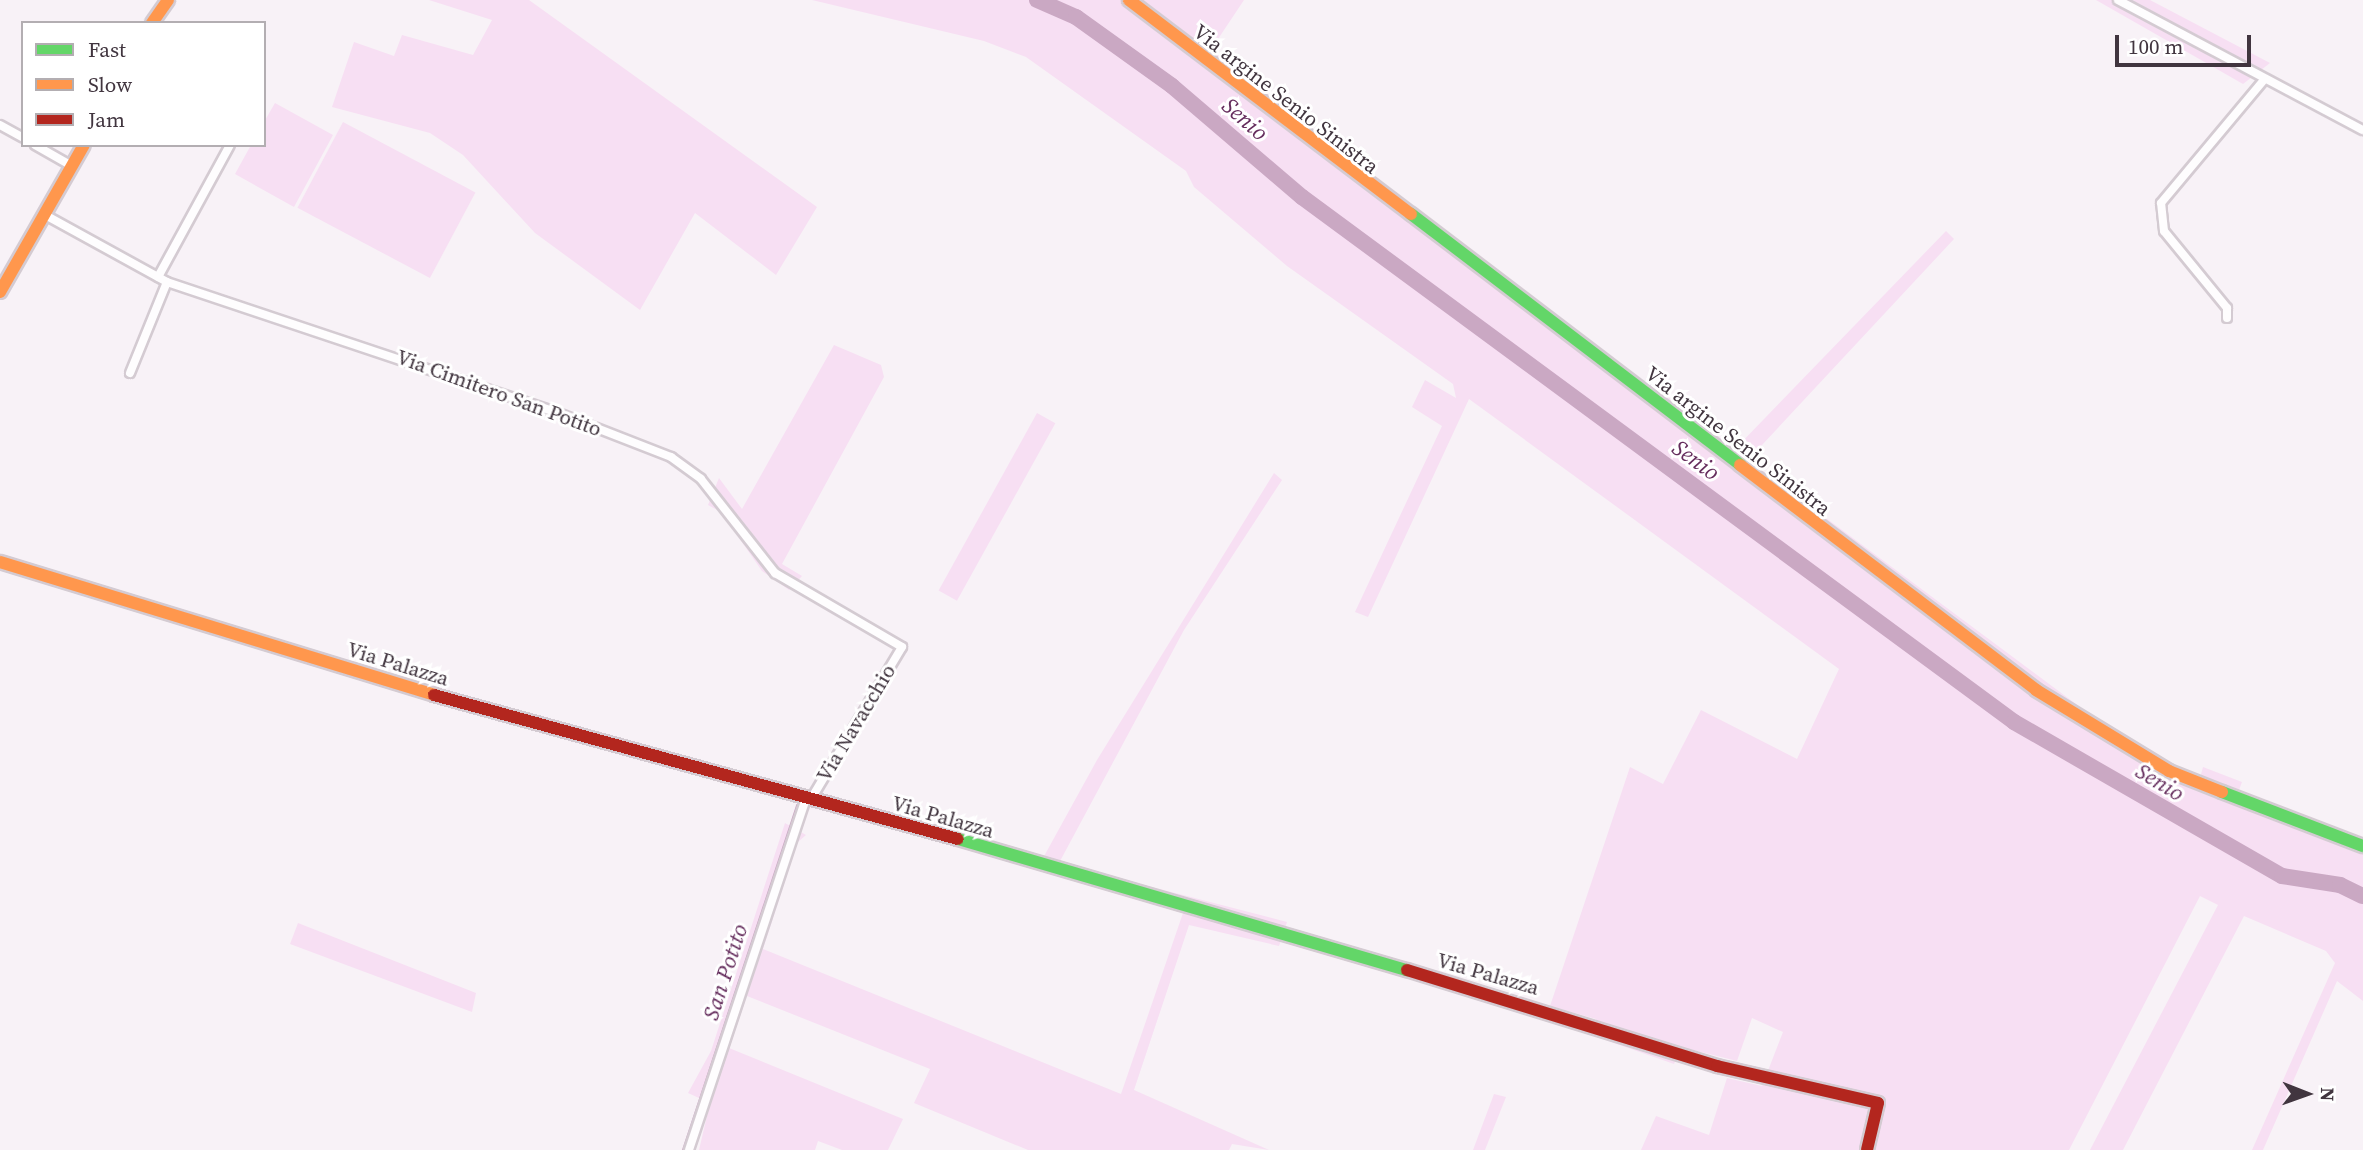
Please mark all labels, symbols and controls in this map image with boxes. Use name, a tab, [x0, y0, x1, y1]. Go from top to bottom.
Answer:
street label: Via argine Senio Sinistra	[1188, 19, 1384, 179]
legend	[21, 21, 266, 147]
scale bar	[2118, 21, 2254, 65]
text: 100 m	[2128, 32, 2183, 61]
text: Fast	[88, 35, 126, 64]
text: Slow	[88, 70, 132, 99]
water label: Senio	[1216, 92, 1274, 146]
text: Jam	[88, 105, 125, 134]
street label: Via Cimitero San Potito	[393, 344, 605, 442]
street label: Via argine Senio Sinistra	[1640, 361, 1836, 521]
water label: Senio	[1667, 434, 1725, 486]
street label: Via Palazza	[344, 637, 452, 691]
street label: Via Navacchio	[811, 660, 901, 786]
water label: Senio	[2131, 757, 2189, 807]
street label: Via Palazza	[889, 790, 997, 844]
water label: San Potito	[697, 921, 753, 1023]
street label: Via Palazza	[1434, 947, 1542, 1001]
north arrow	[2272, 1059, 2342, 1129]
text: N	[2315, 1087, 2341, 1102]

